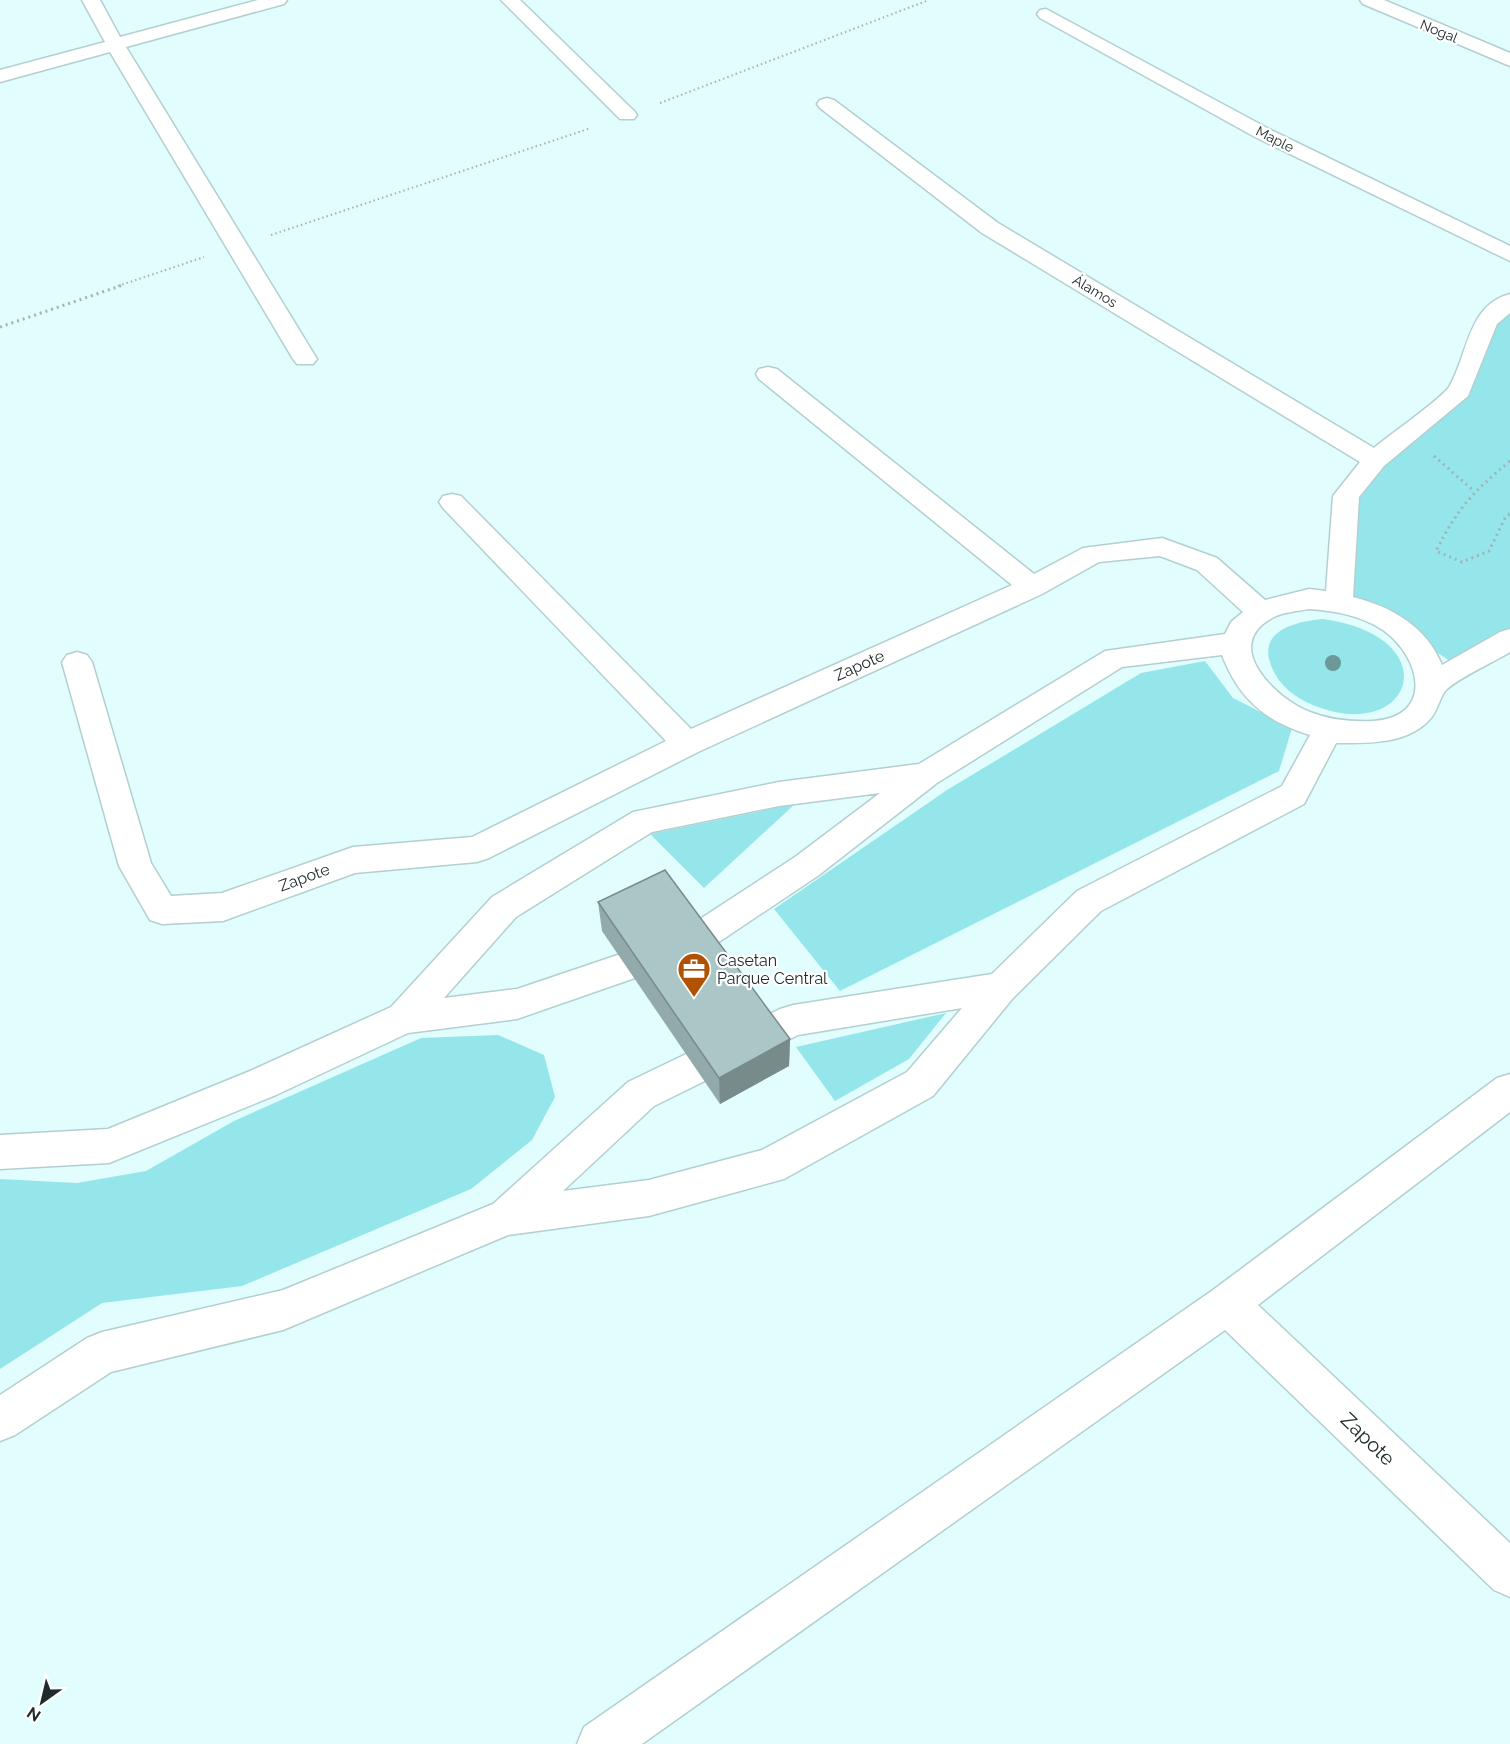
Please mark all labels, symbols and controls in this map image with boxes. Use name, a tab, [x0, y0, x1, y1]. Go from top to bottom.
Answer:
street label: Nogal	[1418, 16, 1460, 46]
street label: Maple	[1253, 123, 1297, 155]
street label: Álamos	[1070, 271, 1121, 311]
street label: Zapote	[831, 646, 887, 685]
street label: Zapote	[276, 860, 332, 895]
office icon: Casetan Parque Central	[676, 951, 712, 998]
place label: Casetan Parque Central	[717, 951, 828, 988]
street label: Zapote	[1336, 1407, 1400, 1471]
north arrow	[12, 1672, 72, 1732]
text: N	[24, 1703, 44, 1725]

